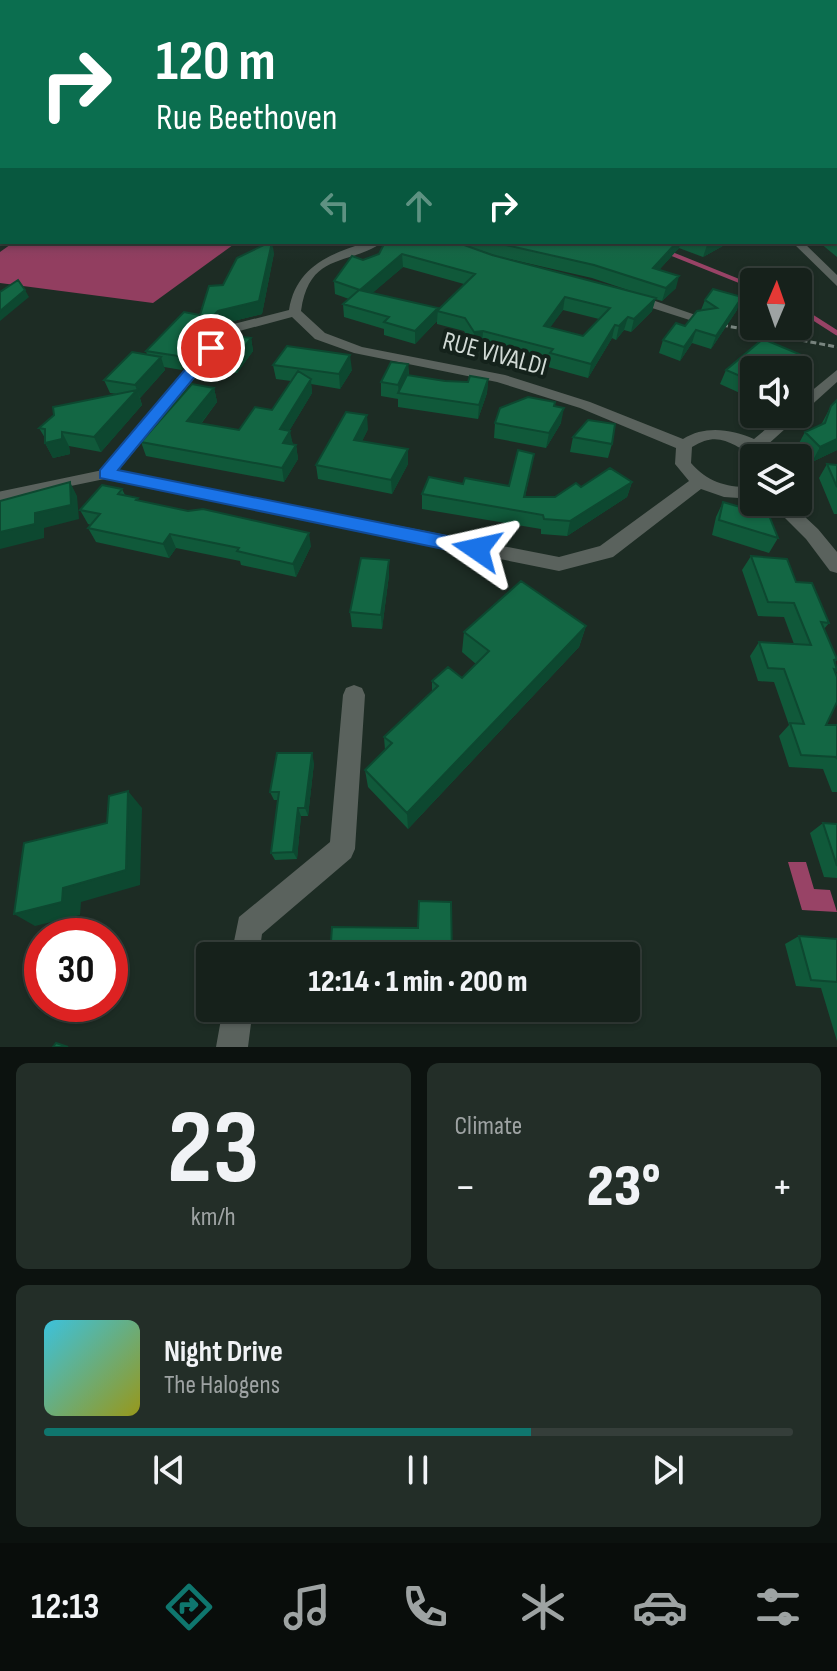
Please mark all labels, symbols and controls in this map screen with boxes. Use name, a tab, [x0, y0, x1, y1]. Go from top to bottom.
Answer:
text: 120 m	[156, 29, 276, 96]
icon: right	[24, 32, 128, 136]
text: Rue Beethoven	[156, 97, 337, 140]
icon: left	[313, 184, 357, 228]
icon: ahead	[397, 184, 441, 228]
icon: right	[481, 184, 525, 228]
north arrow	[740, 268, 812, 340]
map controls	[740, 268, 812, 516]
pin	[177, 314, 245, 382]
icon: arrive	[189, 326, 233, 370]
street label: RUE VIVALDI	[439, 326, 550, 383]
button: sound	[740, 356, 812, 428]
button: layers	[740, 444, 812, 516]
position arrow	[435, 507, 519, 591]
speed limit sign: 30	[24, 918, 128, 1022]
text: 12:14 · 1 min · 200 m	[308, 964, 528, 1000]
text: 23	[167, 1087, 259, 1212]
text: Climate	[455, 1111, 522, 1142]
text: 23°	[587, 1151, 661, 1223]
text: −	[455, 1161, 476, 1214]
text: +	[771, 1161, 793, 1214]
text: km/h	[191, 1202, 236, 1233]
text: Night Drive	[164, 1334, 283, 1370]
text: The Halogens	[164, 1370, 280, 1401]
icon: previous	[147, 1448, 191, 1492]
icon: pause	[396, 1448, 440, 1492]
icon: next	[646, 1448, 690, 1492]
icon: directions	[161, 1579, 217, 1635]
icon: music	[279, 1579, 335, 1635]
icon: phone	[397, 1579, 453, 1635]
icon: climate	[515, 1579, 571, 1635]
icon: car	[632, 1579, 688, 1635]
icon: filters	[750, 1579, 806, 1635]
text: 12:13	[31, 1586, 99, 1629]

